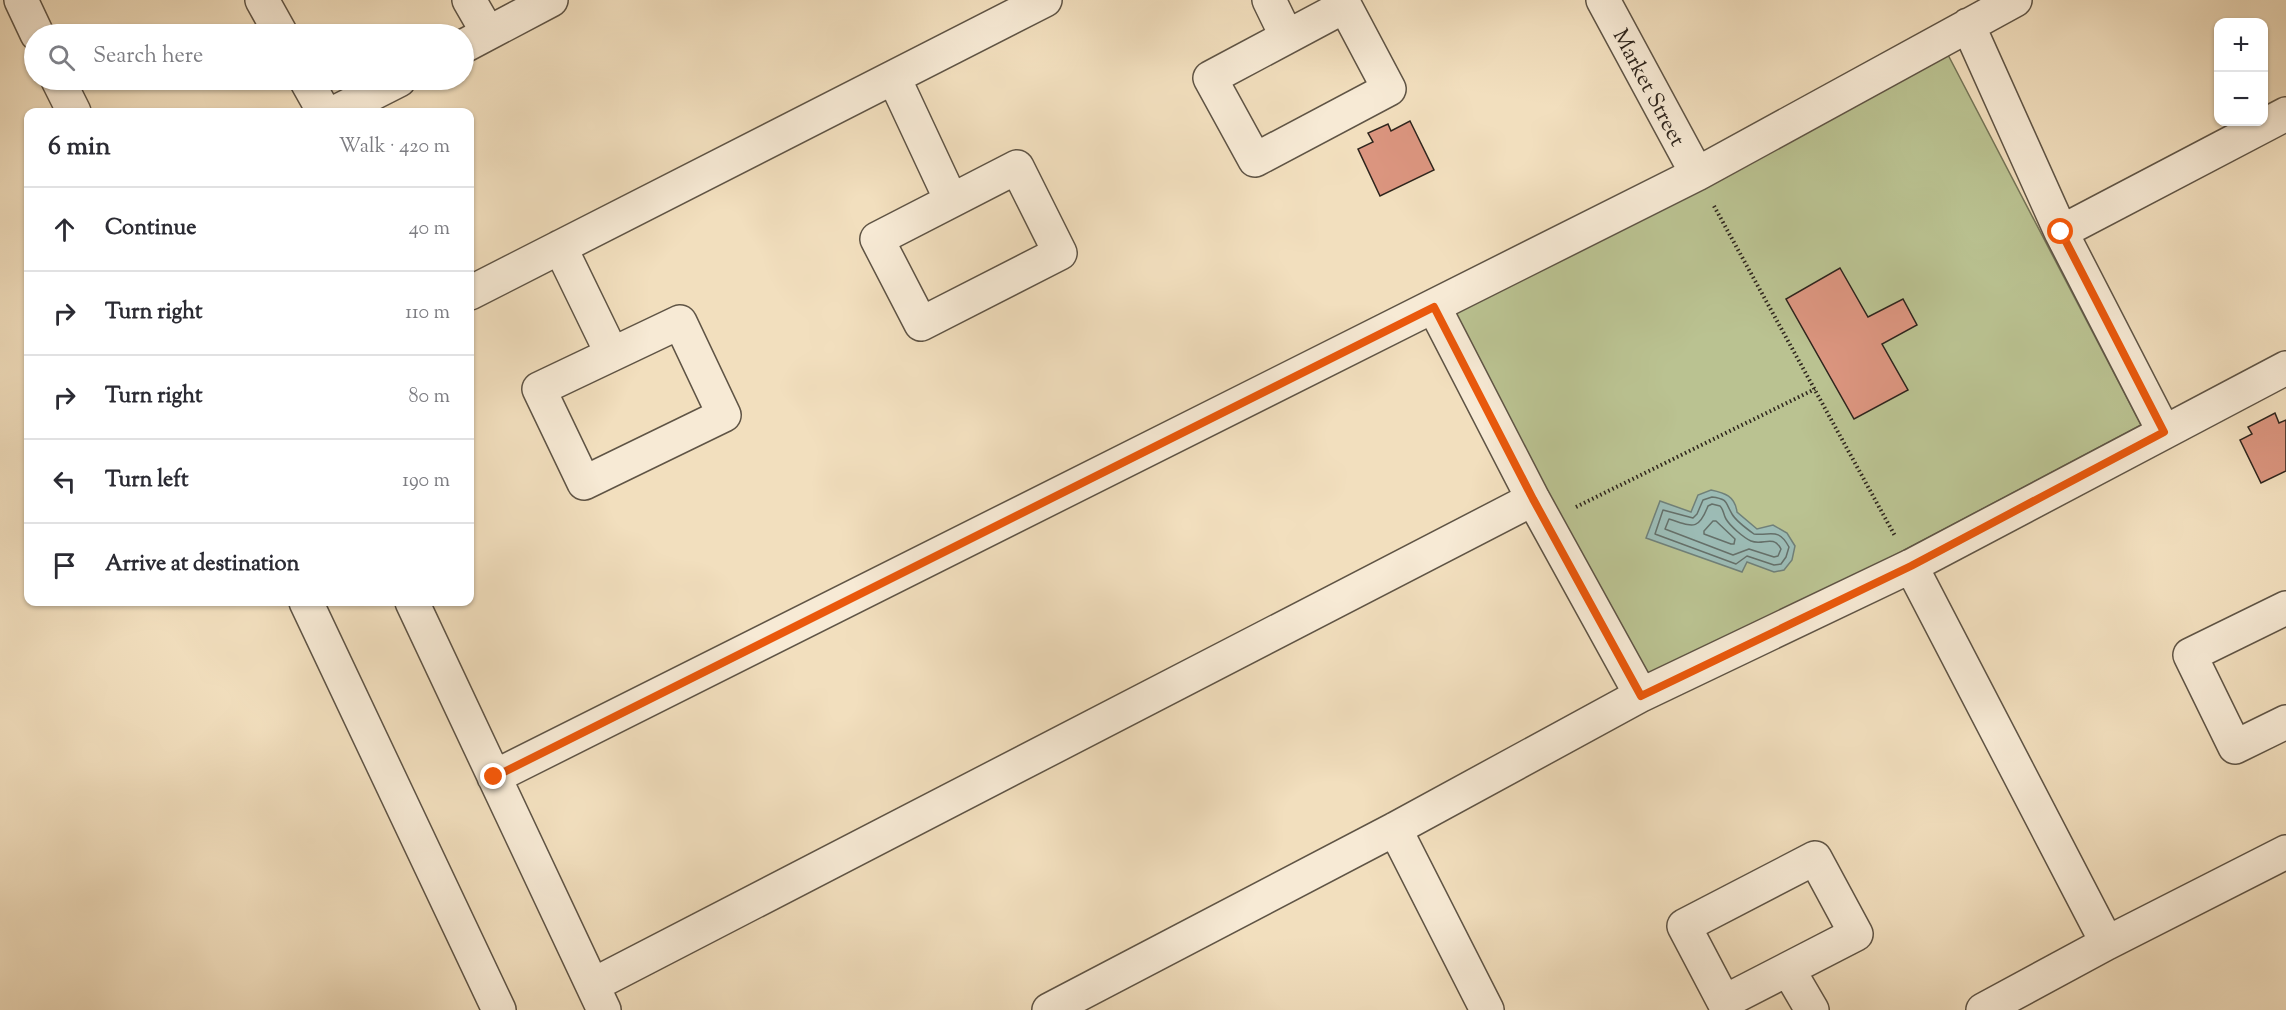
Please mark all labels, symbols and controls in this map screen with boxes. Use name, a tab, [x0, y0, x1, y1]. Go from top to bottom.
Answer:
map controls	[2214, 18, 2268, 126]
button: +	[2214, 18, 2268, 72]
search box	[24, 24, 474, 90]
street label: Market Street	[1603, 24, 1692, 153]
icon: search	[45, 41, 78, 74]
text: Search here	[93, 41, 203, 73]
button: −	[2214, 72, 2268, 126]
text: 6 min	[48, 129, 111, 166]
text: Walk · 420 m	[339, 133, 450, 162]
icon: ahead	[48, 213, 81, 246]
text: Continue	[105, 213, 196, 245]
text: 40 m	[409, 215, 450, 244]
route start	[2047, 218, 2073, 244]
icon: right	[48, 297, 81, 330]
text: Turn right	[105, 297, 202, 329]
text: 110 m	[405, 299, 450, 328]
icon: right	[48, 381, 81, 414]
text: Turn right	[105, 381, 202, 413]
text: 80 m	[409, 383, 450, 412]
icon: left	[48, 465, 81, 498]
text: Turn left	[105, 465, 188, 497]
text: 190 m	[402, 467, 450, 496]
icon: arrive	[48, 549, 81, 582]
text: Arrive at destination	[105, 549, 300, 581]
route end	[480, 763, 506, 789]

